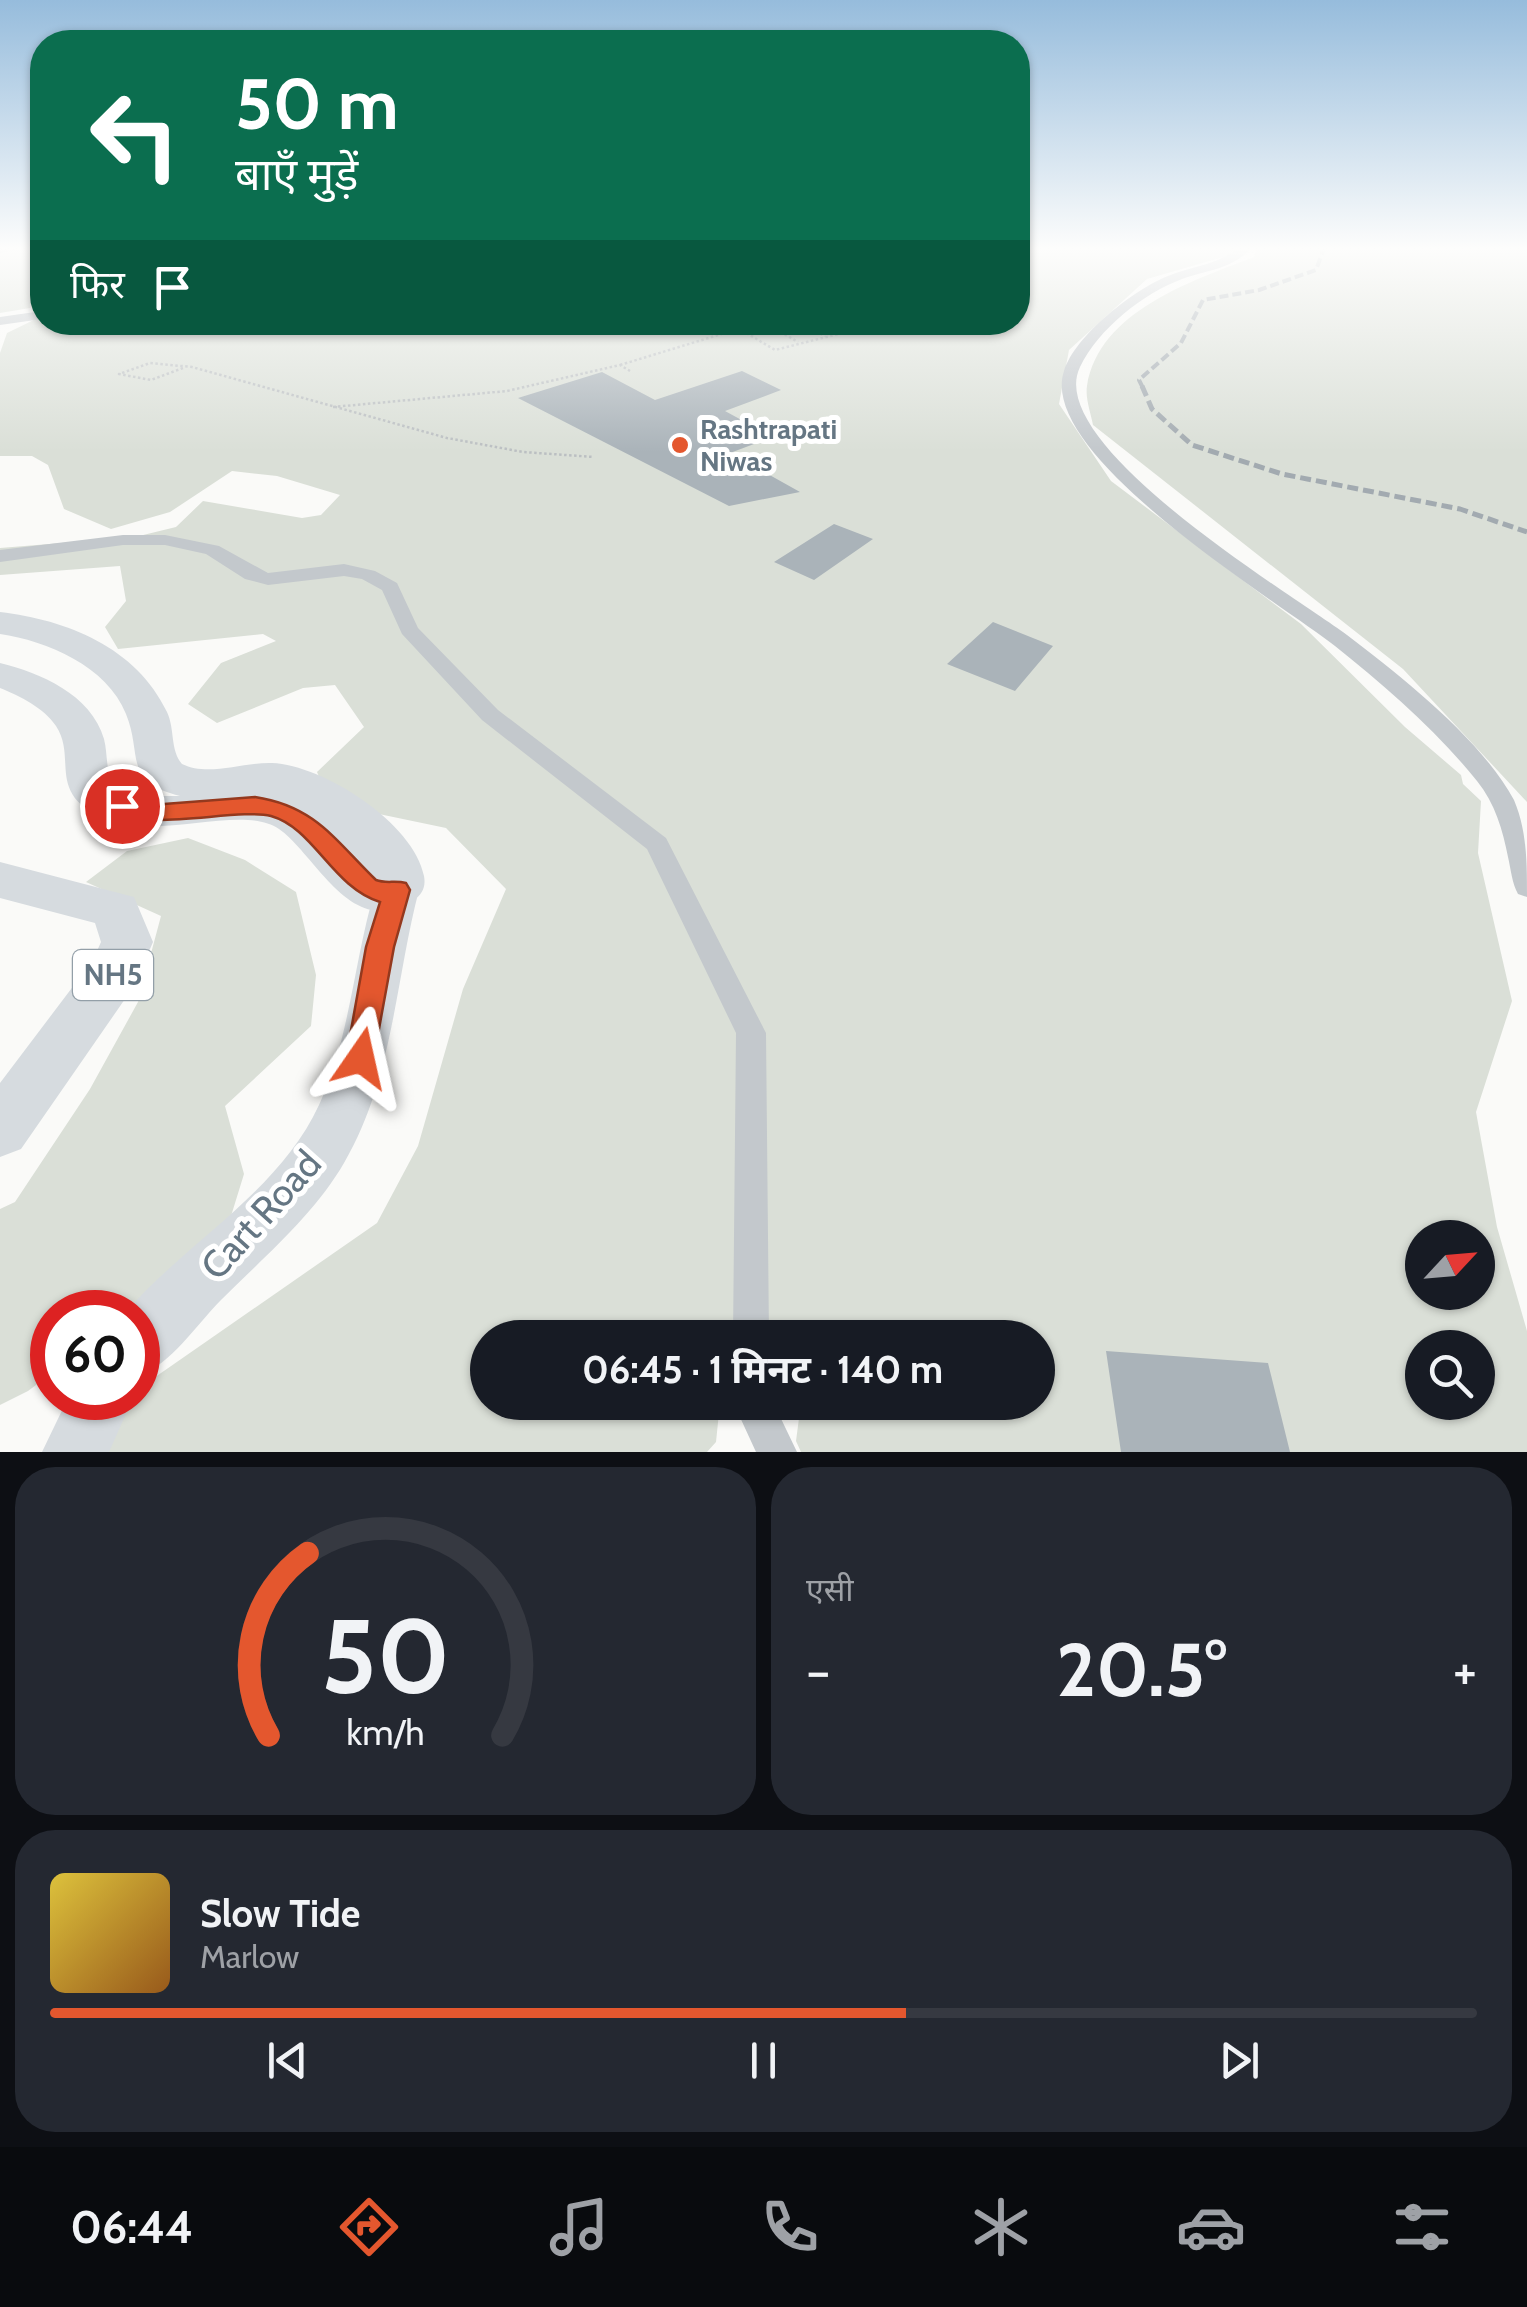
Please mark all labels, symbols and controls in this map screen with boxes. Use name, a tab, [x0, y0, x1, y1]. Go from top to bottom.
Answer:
text: 50 m	[235, 61, 399, 147]
icon: left	[70, 70, 200, 200]
text: बाएँ मुड़ें	[235, 147, 358, 201]
icon: arrive	[145, 260, 200, 315]
text: फिर	[70, 261, 125, 308]
place label: Rashtrapati Niwas	[700, 412, 837, 478]
marker: Rashtrapati Niwas	[669, 434, 691, 456]
pin	[80, 764, 165, 849]
icon: arrive	[95, 779, 150, 834]
road number: NH5	[73, 950, 153, 1000]
position arrow	[309, 1006, 413, 1110]
street label: Cart Road	[190, 1140, 331, 1289]
north arrow	[1405, 1220, 1495, 1310]
map controls	[1405, 1220, 1495, 1420]
speed limit sign: 60	[30, 1290, 160, 1420]
button: search	[1405, 1330, 1495, 1420]
text: 06:45 · 1 मिनट · 140 m	[582, 1346, 943, 1393]
text: एसी	[806, 1570, 854, 1609]
text: 50	[321, 1593, 450, 1719]
text: 20.5°	[1056, 1624, 1227, 1715]
text: −	[806, 1637, 830, 1704]
text: +	[1453, 1637, 1477, 1704]
text: km/h	[346, 1711, 425, 1754]
text: Slow Tide	[200, 1890, 360, 1937]
text: Marlow	[200, 1937, 299, 1976]
icon: previous	[260, 2033, 315, 2088]
icon: pause	[736, 2033, 791, 2088]
icon: next	[1212, 2033, 1267, 2088]
icon: directions	[334, 2192, 404, 2262]
icon: music	[544, 2192, 614, 2262]
icon: phone	[755, 2192, 825, 2262]
icon: climate	[966, 2192, 1036, 2262]
icon: car	[1176, 2192, 1246, 2262]
icon: filters	[1387, 2192, 1457, 2262]
text: 06:44	[70, 2200, 193, 2254]

